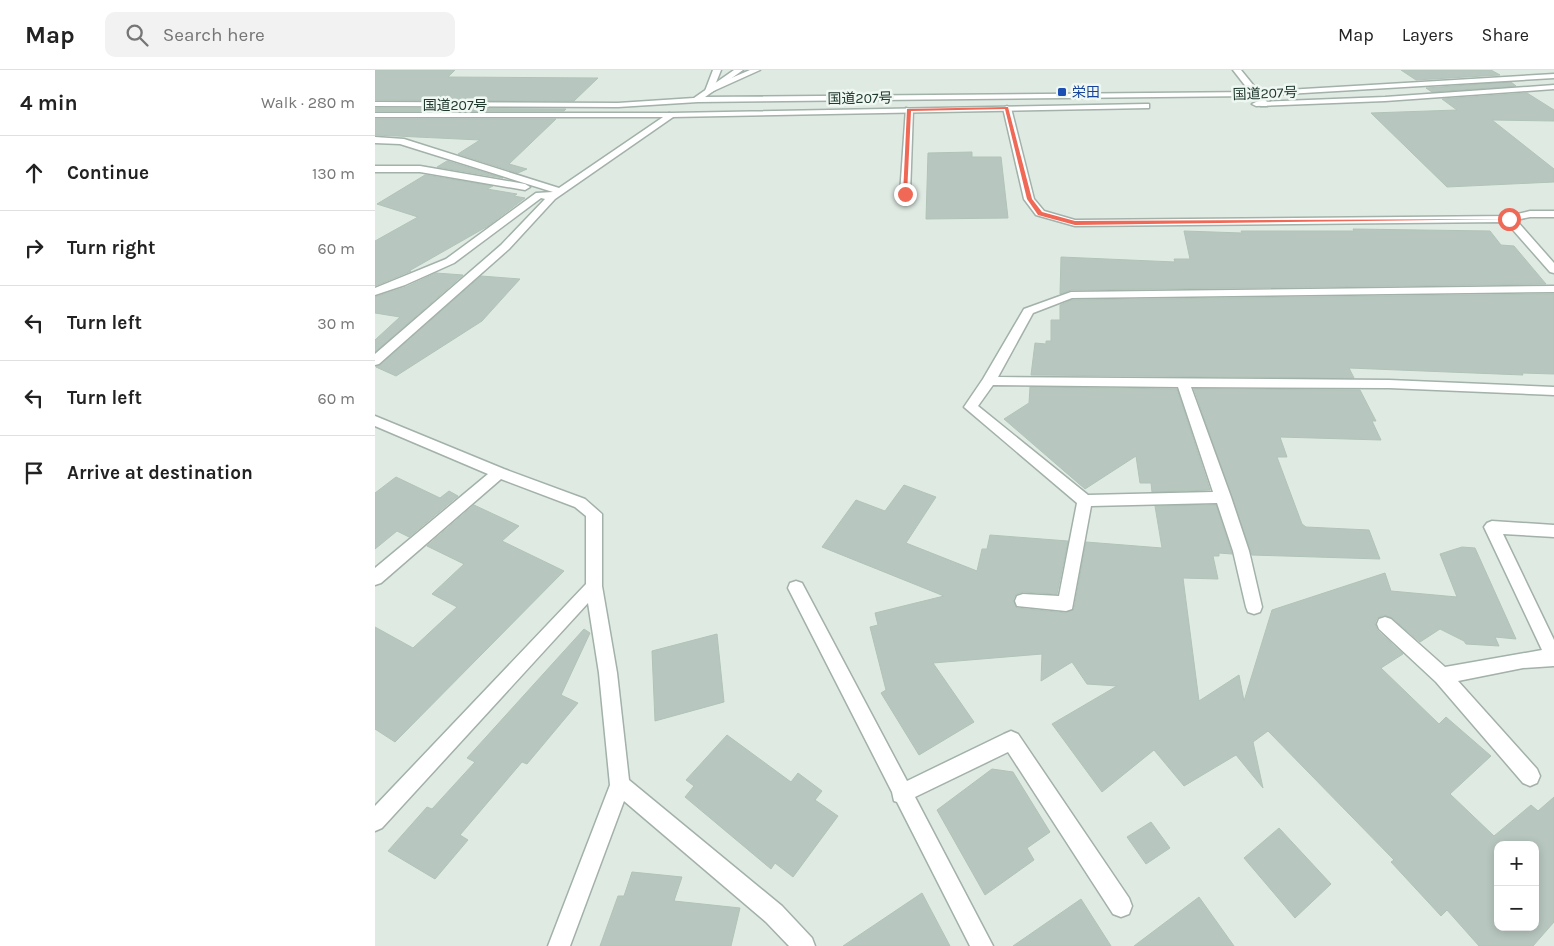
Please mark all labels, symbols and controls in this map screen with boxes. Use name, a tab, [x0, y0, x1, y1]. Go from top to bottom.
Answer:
search box	[105, 12, 455, 57]
text: Map	[25, 21, 75, 49]
icon: search	[123, 21, 151, 49]
text: Search here	[163, 24, 265, 46]
text: Map	[1338, 24, 1374, 46]
text: Layers	[1402, 24, 1454, 46]
text: Share	[1482, 24, 1529, 46]
place label: 栄田	[1072, 84, 1100, 101]
street label: 国道207号	[1232, 84, 1298, 103]
marker: 栄田	[1056, 86, 1068, 98]
street label: 国道207号	[827, 89, 893, 108]
text: 4 min	[20, 91, 78, 115]
text: Walk · 280 m	[261, 93, 355, 112]
street label: 国道207号	[423, 97, 488, 114]
icon: ahead	[20, 159, 48, 187]
text: Continue	[67, 162, 149, 184]
text: 130 m	[312, 164, 355, 183]
route end	[894, 183, 917, 206]
route start	[1498, 208, 1521, 231]
icon: right	[20, 234, 48, 262]
text: Turn right	[67, 237, 156, 259]
text: 60 m	[318, 239, 355, 258]
icon: left	[20, 309, 48, 337]
text: Turn left	[67, 312, 142, 334]
text: 30 m	[317, 314, 355, 333]
icon: left	[20, 384, 48, 412]
text: Turn left	[67, 387, 142, 409]
text: 60 m	[318, 389, 355, 408]
icon: arrive	[20, 459, 48, 487]
text: Arrive at destination	[67, 462, 253, 484]
map controls	[1494, 841, 1539, 931]
button: +	[1494, 841, 1539, 886]
button: −	[1494, 886, 1539, 931]

